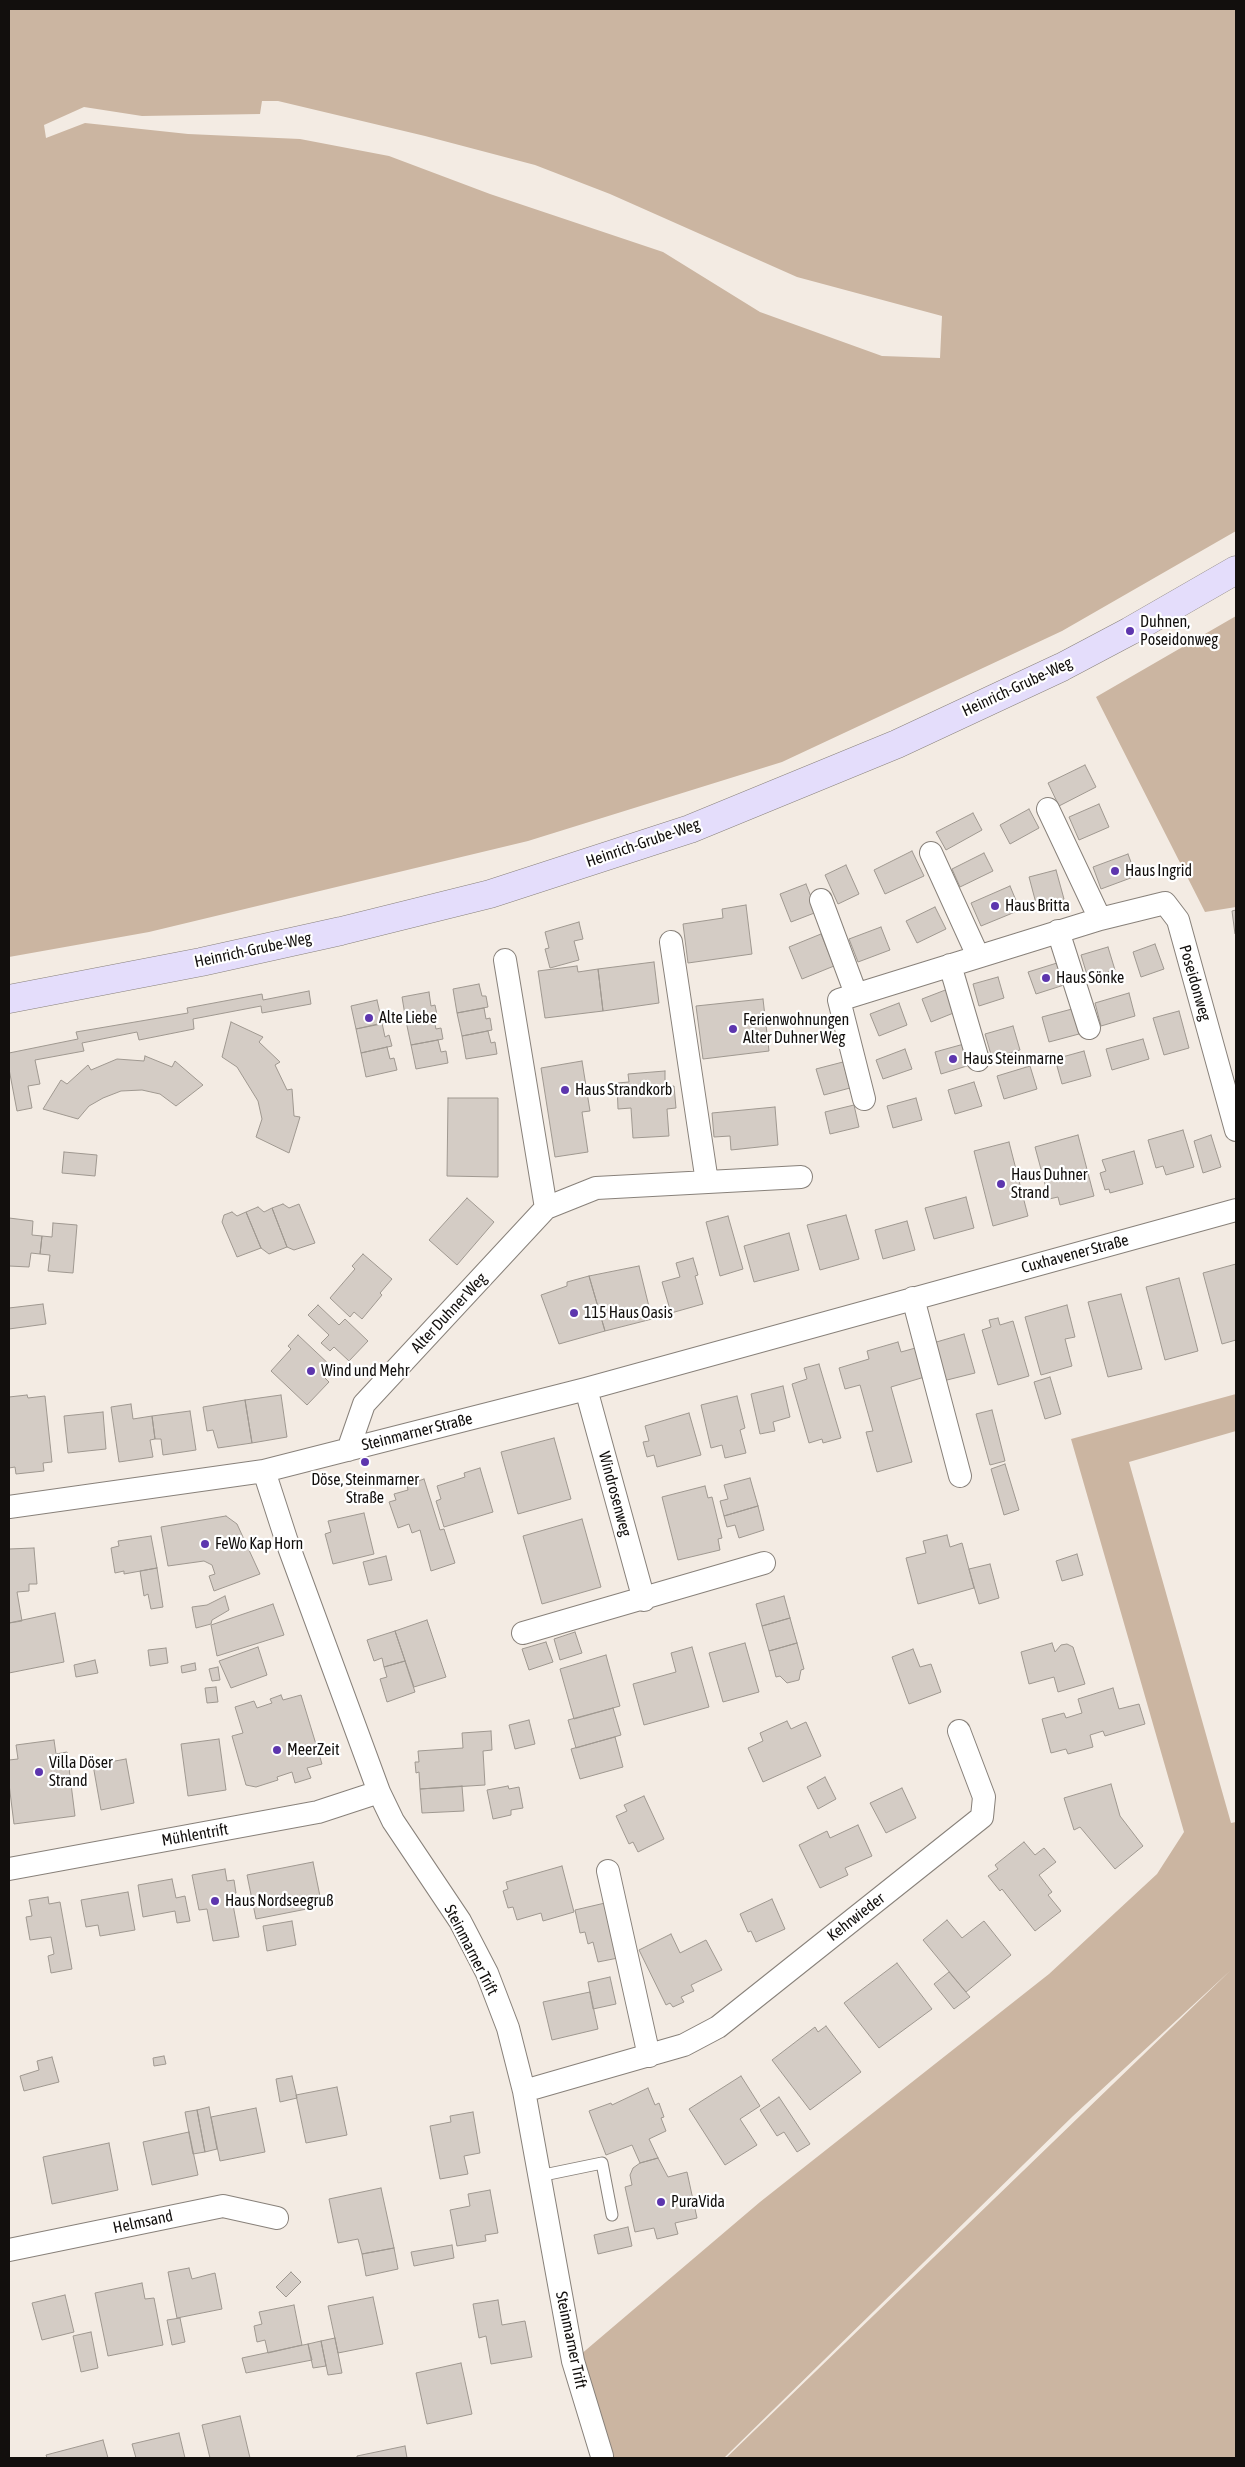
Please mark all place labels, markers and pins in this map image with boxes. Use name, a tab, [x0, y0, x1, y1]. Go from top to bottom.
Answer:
place label: Duhnen, Poseidonweg	[1140, 612, 1218, 650]
marker: Duhnen, Poseidonweg	[1124, 625, 1136, 637]
place label: Haus Ingrid	[1125, 861, 1192, 881]
marker: Haus Ingrid	[1109, 865, 1121, 877]
place label: Haus Britta	[1005, 896, 1070, 916]
marker: Haus Britta	[989, 900, 1001, 912]
place label: Haus Sönke	[1056, 968, 1124, 988]
marker: Haus Sönke	[1040, 972, 1052, 984]
place label: Alte Liebe	[379, 1008, 437, 1028]
place label: Ferienwohnungen Alter Duhner Weg	[743, 1010, 849, 1048]
marker: Alte Liebe	[363, 1012, 375, 1024]
marker: Ferienwohnungen Alter Duhner Weg	[727, 1023, 739, 1035]
place label: Haus Steinmarne	[963, 1049, 1064, 1069]
marker: Haus Steinmarne	[947, 1053, 959, 1065]
place label: Haus Strandkorb	[575, 1080, 672, 1100]
marker: Haus Strandkorb	[559, 1084, 571, 1096]
place label: Haus Duhner Strand	[1011, 1165, 1087, 1203]
marker: Haus Duhner Strand	[995, 1178, 1007, 1190]
place label: 115 Haus Oasis	[584, 1303, 673, 1323]
marker: 115 Haus Oasis	[568, 1307, 580, 1319]
place label: Wind und Mehr	[321, 1361, 410, 1381]
marker: Wind und Mehr	[305, 1365, 317, 1377]
marker: Döse, Steinmarner Straße	[359, 1456, 371, 1468]
place label: Döse, Steinmarner Straße	[311, 1470, 419, 1508]
place label: FeWo Kap Horn	[215, 1534, 303, 1554]
marker: FeWo Kap Horn	[199, 1538, 211, 1550]
place label: MeerZeit	[287, 1740, 340, 1760]
marker: MeerZeit	[271, 1744, 283, 1756]
place label: Villa Döser Strand	[49, 1753, 113, 1791]
marker: Villa Döser Strand	[33, 1766, 45, 1778]
place label: Haus Nordseegruß	[225, 1891, 334, 1911]
marker: Haus Nordseegruß	[209, 1895, 221, 1907]
place label: PuraVida	[671, 2192, 725, 2212]
marker: PuraVida	[655, 2196, 667, 2208]

